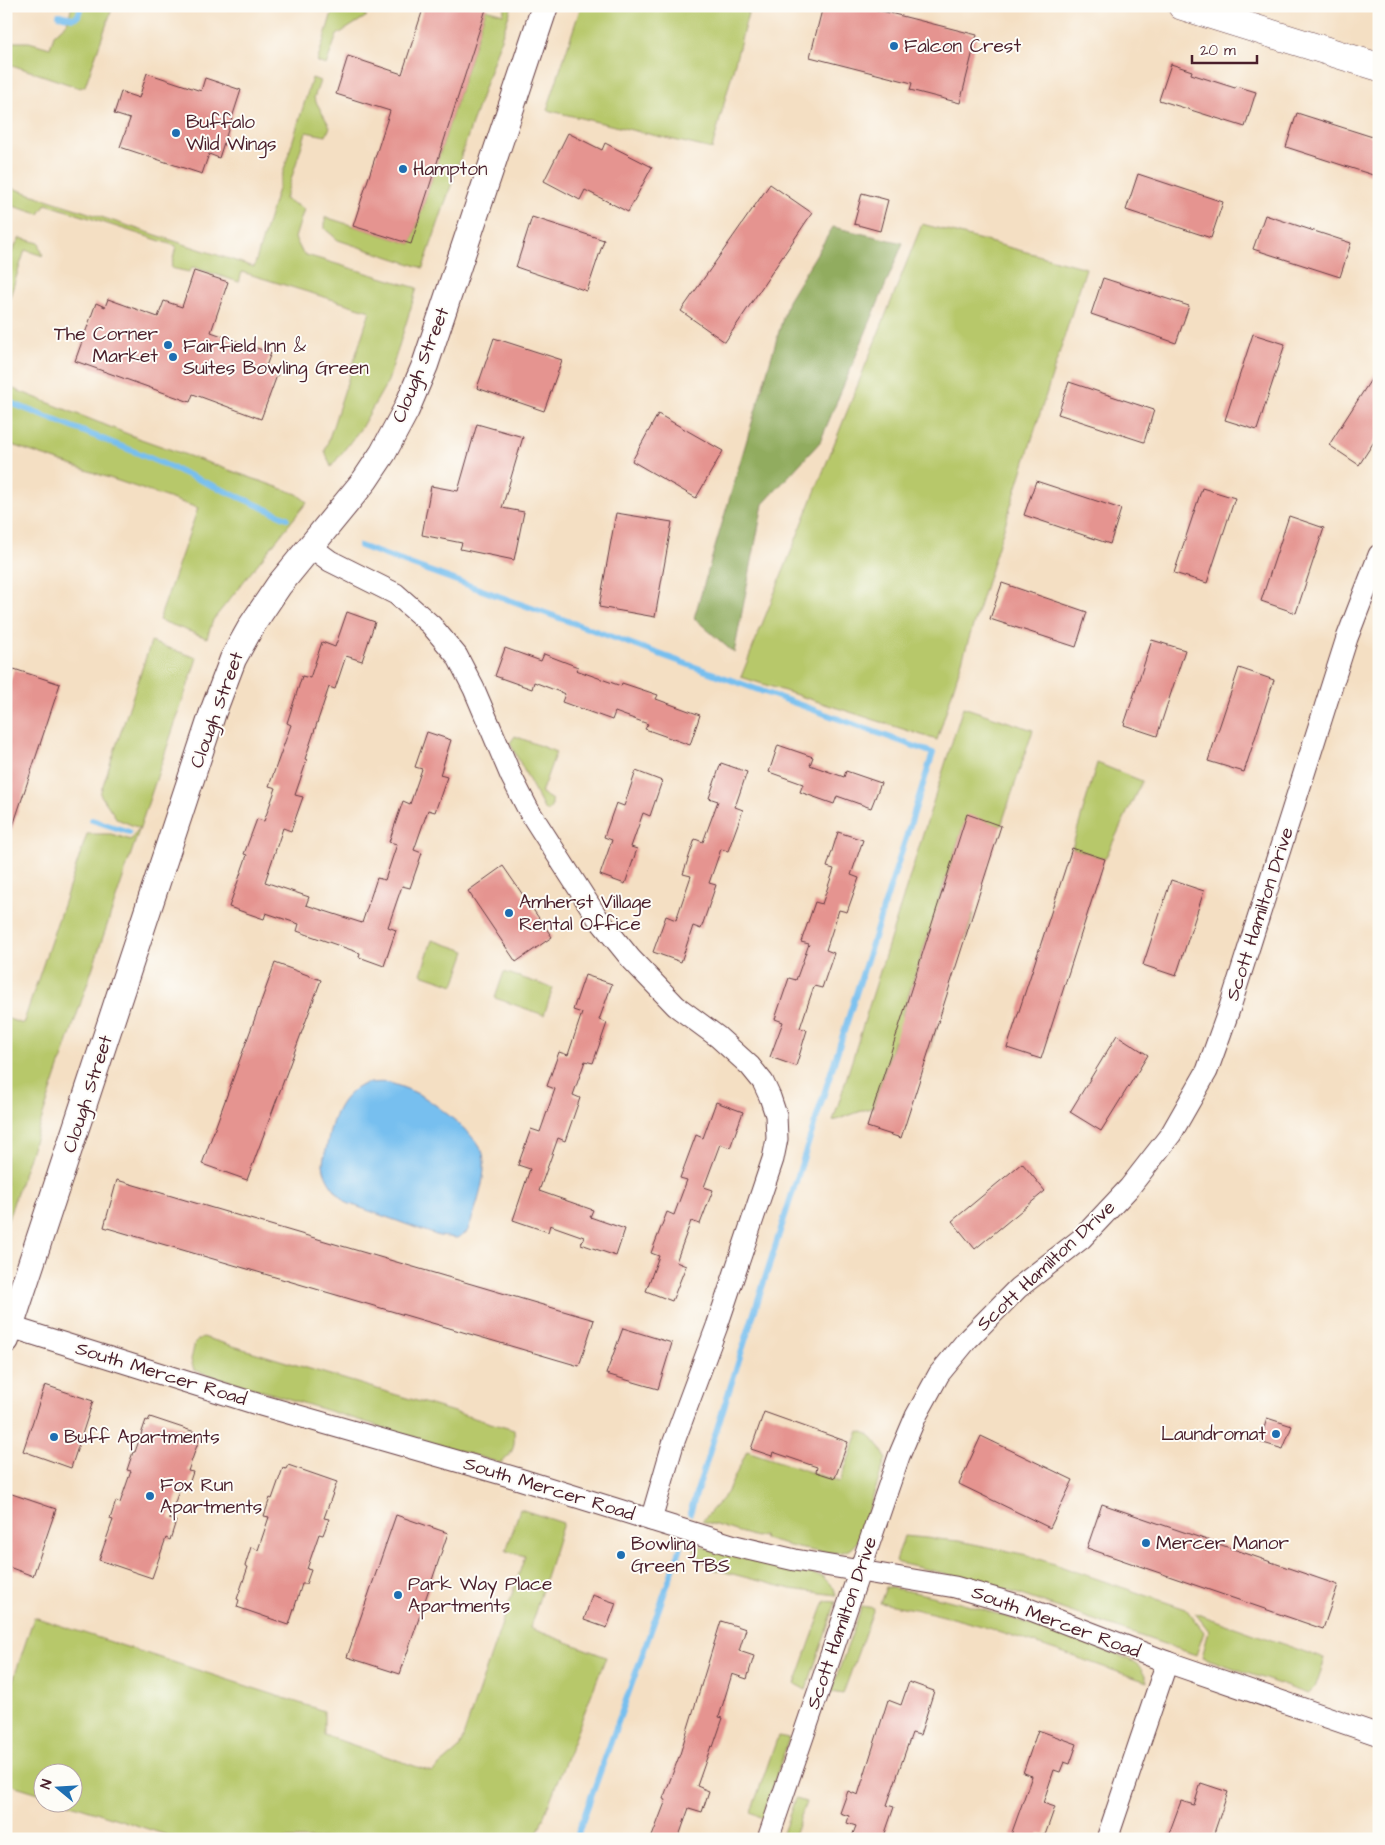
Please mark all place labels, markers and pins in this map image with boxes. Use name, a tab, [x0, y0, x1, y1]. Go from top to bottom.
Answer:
place label: Falcon Crest	[904, 33, 1021, 60]
marker: Falcon Crest	[888, 40, 900, 52]
place label: Buffalo Wild Wings	[186, 109, 277, 159]
marker: Buffalo Wild Wings	[170, 127, 182, 139]
place label: Hampton	[413, 156, 487, 183]
marker: Hampton	[397, 163, 409, 175]
place label: The Corner Market	[54, 321, 159, 370]
place label: Fairfield Inn & Suites Bowling Green	[183, 333, 369, 383]
marker: The Corner Market	[162, 339, 174, 351]
marker: Fairfield Inn & Suites Bowling Green	[167, 351, 179, 363]
place label: Amherst Village Rental Office	[519, 889, 651, 938]
marker: Amherst Village Rental Office	[503, 907, 515, 919]
place label: Laundromat	[1161, 1421, 1266, 1448]
place label: Buff Apartments	[64, 1424, 220, 1451]
marker: Laundromat	[1270, 1428, 1282, 1440]
marker: Buff Apartments	[48, 1431, 60, 1443]
place label: Fox Run Apartments	[160, 1472, 262, 1521]
marker: Fox Run Apartments	[144, 1490, 156, 1502]
place label: Mercer Manor	[1156, 1530, 1289, 1557]
place label: Bowling Green TBS	[631, 1531, 730, 1580]
marker: Mercer Manor	[1140, 1537, 1152, 1549]
marker: Bowling Green TBS	[615, 1549, 627, 1561]
place label: Park Way Place Apartments	[408, 1571, 552, 1620]
marker: Park Way Place Apartments	[392, 1589, 404, 1601]

